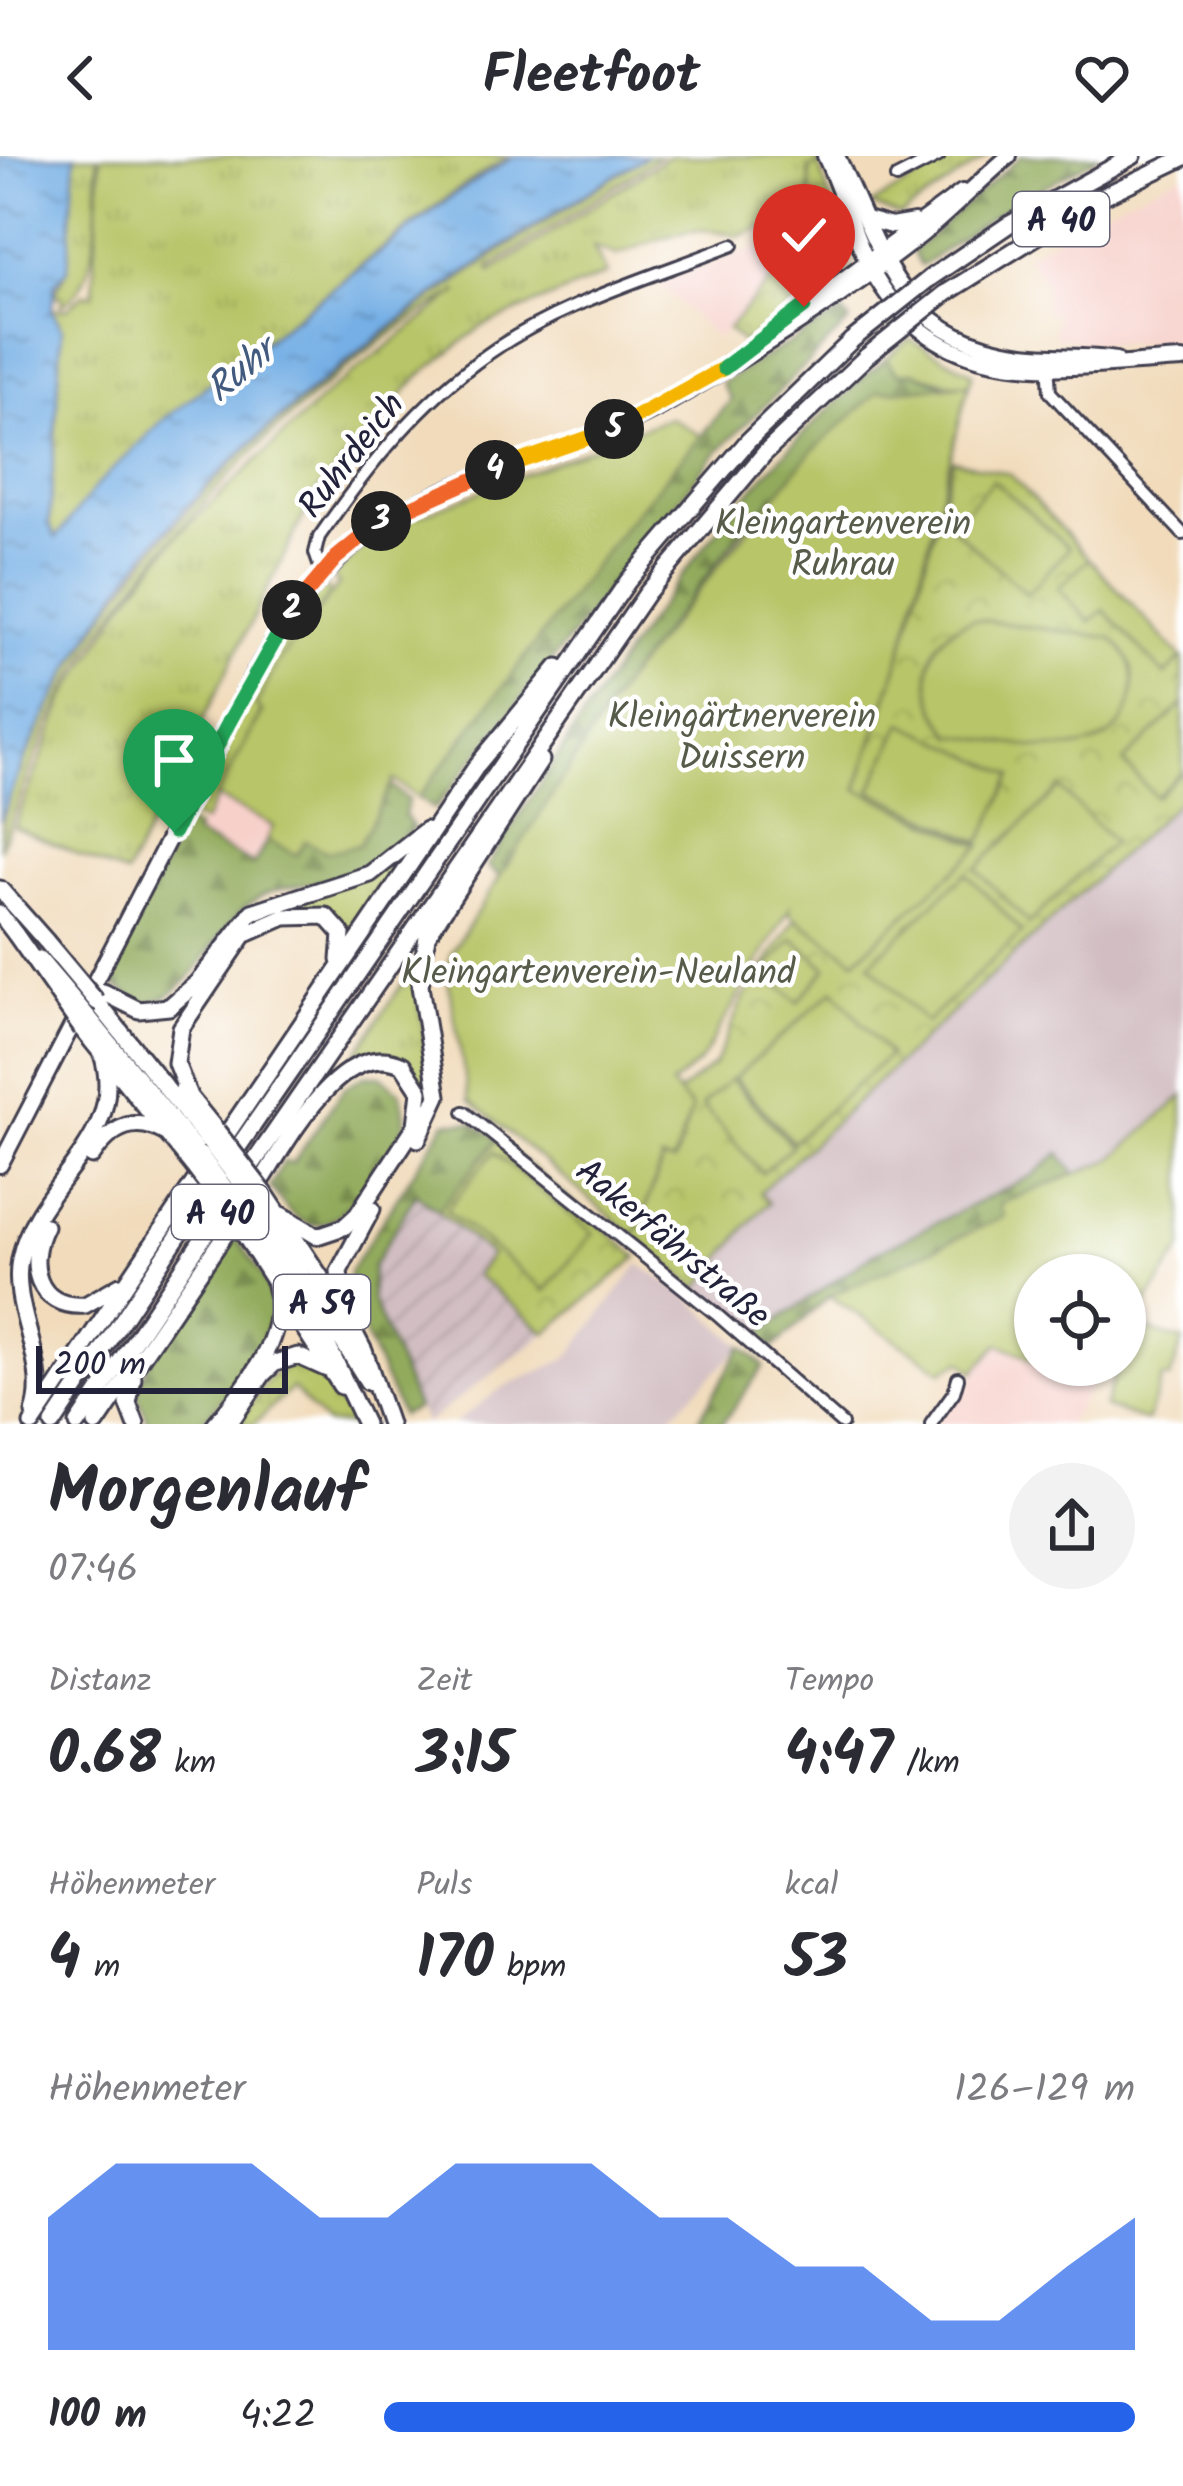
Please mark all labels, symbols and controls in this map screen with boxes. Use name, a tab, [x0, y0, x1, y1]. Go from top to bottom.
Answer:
text: Fleetfoot	[483, 35, 700, 121]
icon: back	[48, 45, 114, 111]
icon: heart	[1069, 45, 1135, 111]
pin	[753, 184, 855, 307]
road number: A 40	[1013, 192, 1109, 246]
icon: check	[771, 202, 837, 268]
water label: Ruhr	[193, 320, 296, 420]
street label: Ruhrdeich	[285, 380, 421, 532]
pin: 5	[584, 399, 644, 459]
text: 5	[606, 402, 622, 455]
pin: 4	[465, 440, 525, 500]
text: 4	[486, 443, 504, 496]
pin: 3	[351, 491, 411, 551]
text: 3	[372, 494, 390, 547]
park label: Kleingartenverein Ruhrau	[715, 497, 971, 595]
pin: 2	[262, 580, 322, 640]
text: 2	[282, 583, 302, 636]
park label: Kleingärtnerverein Duissern	[608, 690, 876, 788]
pin	[123, 709, 225, 832]
icon: arrive	[141, 727, 207, 793]
park label: Kleingartenverein-Neuland	[401, 946, 796, 1003]
street label: Aakerfährstraße	[561, 1145, 782, 1344]
road number: A 40	[172, 1185, 268, 1239]
map controls	[1014, 1254, 1146, 1386]
button: locate	[1014, 1254, 1146, 1386]
road number: A 59	[274, 1275, 370, 1329]
scale bar	[36, 1340, 288, 1393]
text: 200 m	[54, 1340, 146, 1393]
text: Morgenlauf	[48, 1442, 364, 1547]
button: share	[1009, 1463, 1135, 1589]
text: 07:46	[48, 1540, 138, 1602]
text: Distanz	[48, 1656, 152, 1709]
text: Zeit	[416, 1656, 472, 1709]
text: Tempo	[785, 1656, 874, 1709]
text: 0.68	[48, 1709, 161, 1805]
text: 3:15	[416, 1709, 512, 1805]
text: 4:47	[785, 1709, 893, 1805]
text: km	[161, 1738, 216, 1791]
text: /km	[893, 1738, 960, 1791]
text: Höhenmeter	[48, 1860, 215, 1913]
text: Puls	[416, 1860, 472, 1913]
text: kcal	[785, 1860, 838, 1913]
text: 4	[48, 1913, 81, 2009]
text: 170	[416, 1913, 494, 2009]
text: 53	[785, 1913, 848, 2009]
text: m	[81, 1942, 120, 1995]
text: bpm	[494, 1942, 566, 1995]
text: Höhenmeter	[48, 2060, 245, 2122]
text: 126–129 m	[954, 2060, 1135, 2122]
text: 100 m	[48, 2386, 147, 2448]
text: 4:22	[240, 2386, 316, 2448]

